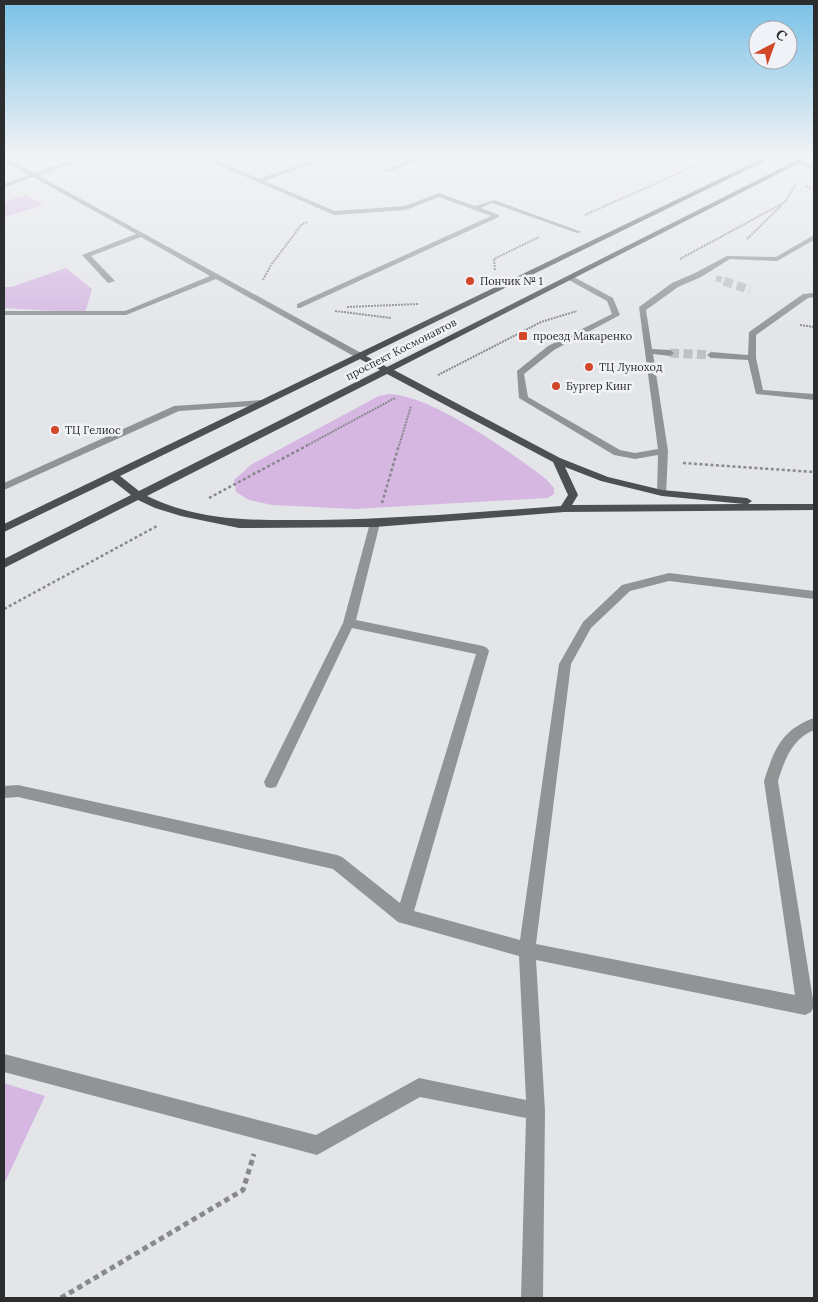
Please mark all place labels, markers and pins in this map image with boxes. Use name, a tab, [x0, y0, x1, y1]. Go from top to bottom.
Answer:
place label: Пончик № 1	[480, 274, 543, 288]
marker: Пончик № 1	[464, 275, 476, 287]
place label: проезд Макаренко	[533, 329, 632, 343]
marker: проезд Макаренко	[517, 330, 529, 342]
place label: ТЦ Луноход	[599, 360, 663, 374]
marker: ТЦ Луноход	[583, 361, 595, 373]
place label: Бургер Кинг	[566, 379, 632, 393]
marker: Бургер Кинг	[550, 380, 562, 392]
place label: ТЦ Гелиос	[65, 423, 121, 437]
marker: ТЦ Гелиос	[49, 424, 61, 436]

